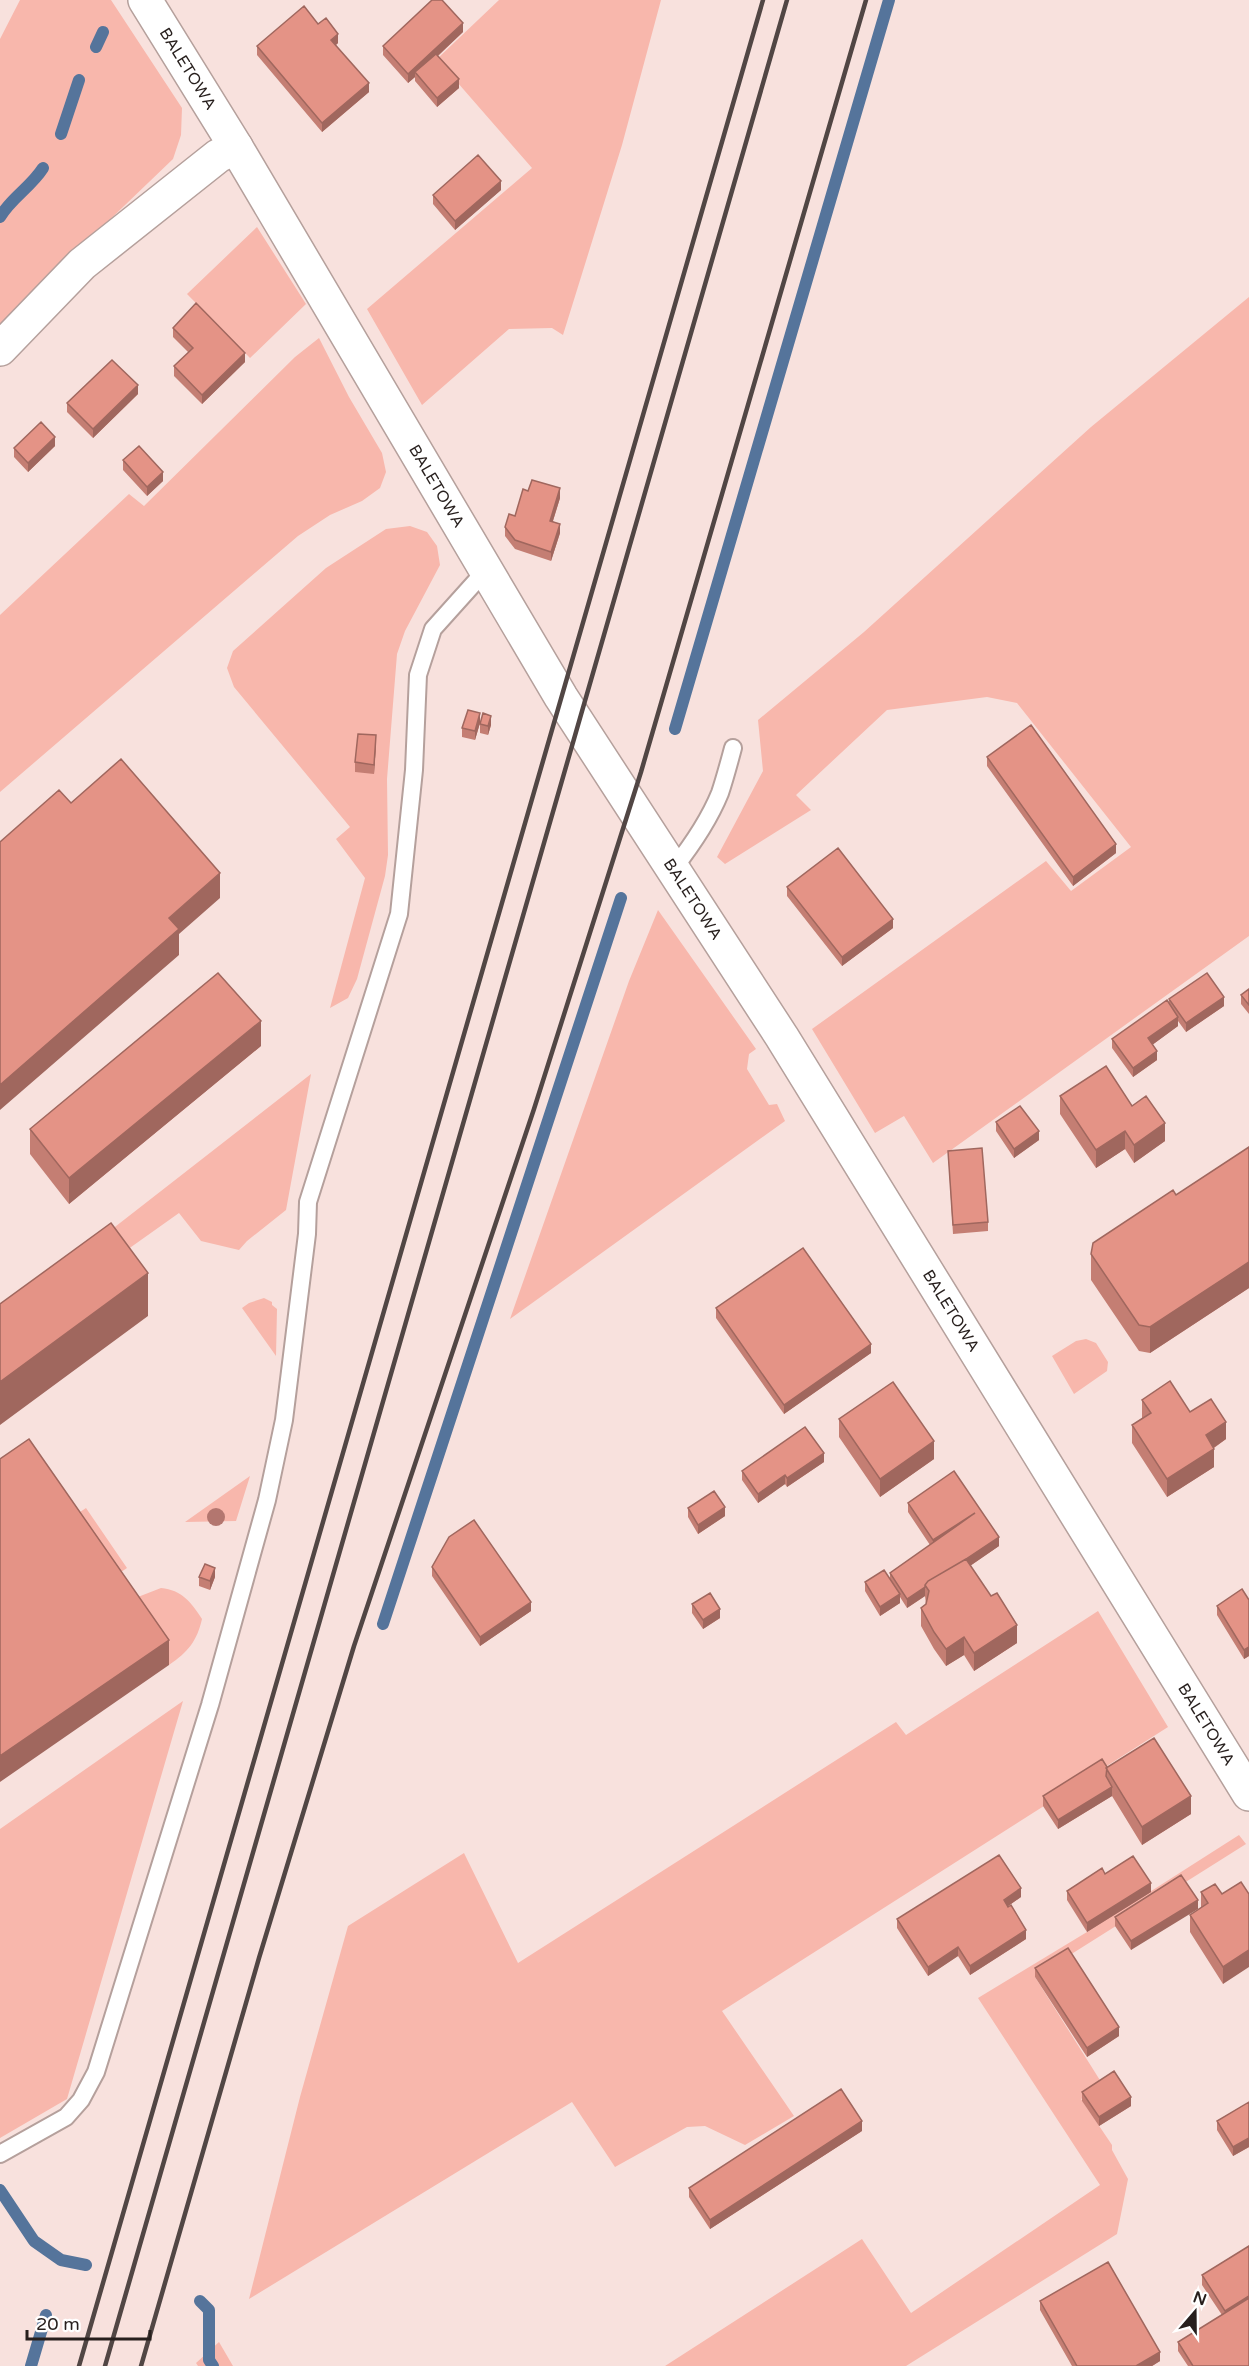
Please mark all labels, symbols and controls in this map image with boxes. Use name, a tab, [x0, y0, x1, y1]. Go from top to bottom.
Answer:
street label: BALETOWA	[155, 24, 221, 114]
street label: BALETOWA	[404, 441, 469, 531]
street label: BALETOWA	[659, 855, 726, 944]
street label: BALETOWA	[918, 1266, 984, 1356]
street label: BALETOWA	[1173, 1680, 1239, 1769]
north arrow	[1165, 2282, 1225, 2342]
text: N	[1190, 2287, 1209, 2310]
scale bar	[27, 2303, 150, 2341]
text: 20 m	[36, 2313, 80, 2335]

